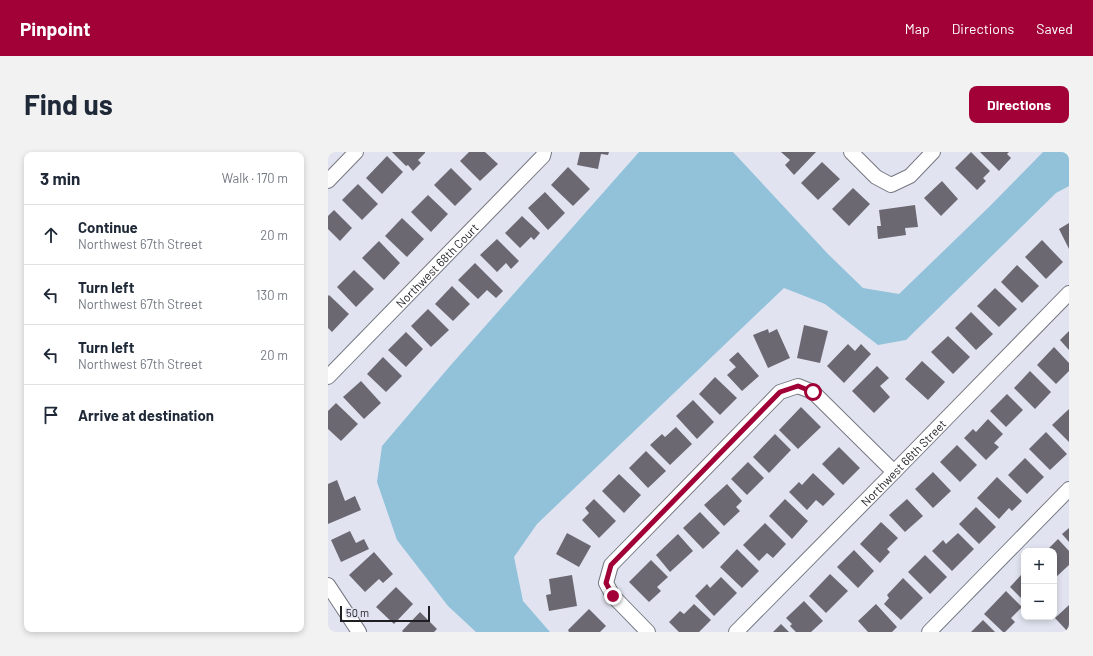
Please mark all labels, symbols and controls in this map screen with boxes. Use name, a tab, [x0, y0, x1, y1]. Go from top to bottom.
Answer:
text: Pinpoint	[20, 17, 90, 40]
text: Map	[905, 20, 930, 37]
text: Directions	[952, 20, 1014, 37]
text: Saved	[1036, 20, 1073, 37]
button: Directions	[969, 86, 1069, 123]
text: Find us	[24, 87, 113, 121]
text: 3 min	[40, 168, 80, 188]
text: Walk · 170 m	[222, 170, 288, 186]
text: Continue	[78, 218, 138, 236]
street label: Northwest 68th Court	[393, 220, 481, 310]
icon: ahead	[40, 224, 62, 246]
text: 20 m	[260, 227, 288, 243]
text: Northwest 67th Street	[78, 236, 203, 252]
text: Turn left	[78, 278, 134, 296]
icon: left	[40, 284, 62, 306]
text: 130 m	[256, 287, 288, 303]
text: Northwest 67th Street	[78, 296, 203, 312]
text: Turn left	[78, 338, 134, 356]
icon: left	[40, 344, 62, 366]
text: 20 m	[260, 347, 288, 363]
text: Northwest 67th Street	[78, 356, 203, 372]
route start	[804, 383, 822, 401]
icon: arrive	[40, 404, 62, 426]
text: Arrive at destination	[78, 406, 214, 424]
street label: Northwest 66th Street	[858, 416, 949, 509]
map controls	[1021, 548, 1057, 620]
button: +	[1021, 548, 1057, 584]
button: −	[1021, 584, 1057, 620]
route end	[604, 587, 622, 605]
scale bar	[340, 604, 430, 623]
text: 50 m	[346, 606, 369, 619]

